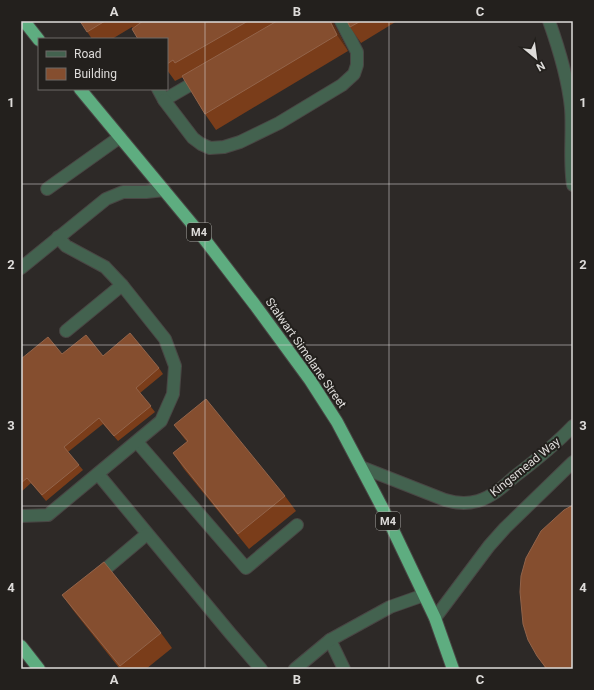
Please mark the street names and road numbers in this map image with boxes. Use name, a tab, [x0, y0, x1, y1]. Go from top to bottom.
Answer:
road number: M4	[187, 223, 211, 241]
street label: Stalwart Simelane Street	[263, 295, 349, 411]
street label: Kingsmead Way	[487, 434, 563, 499]
road number: M4	[376, 512, 400, 530]

